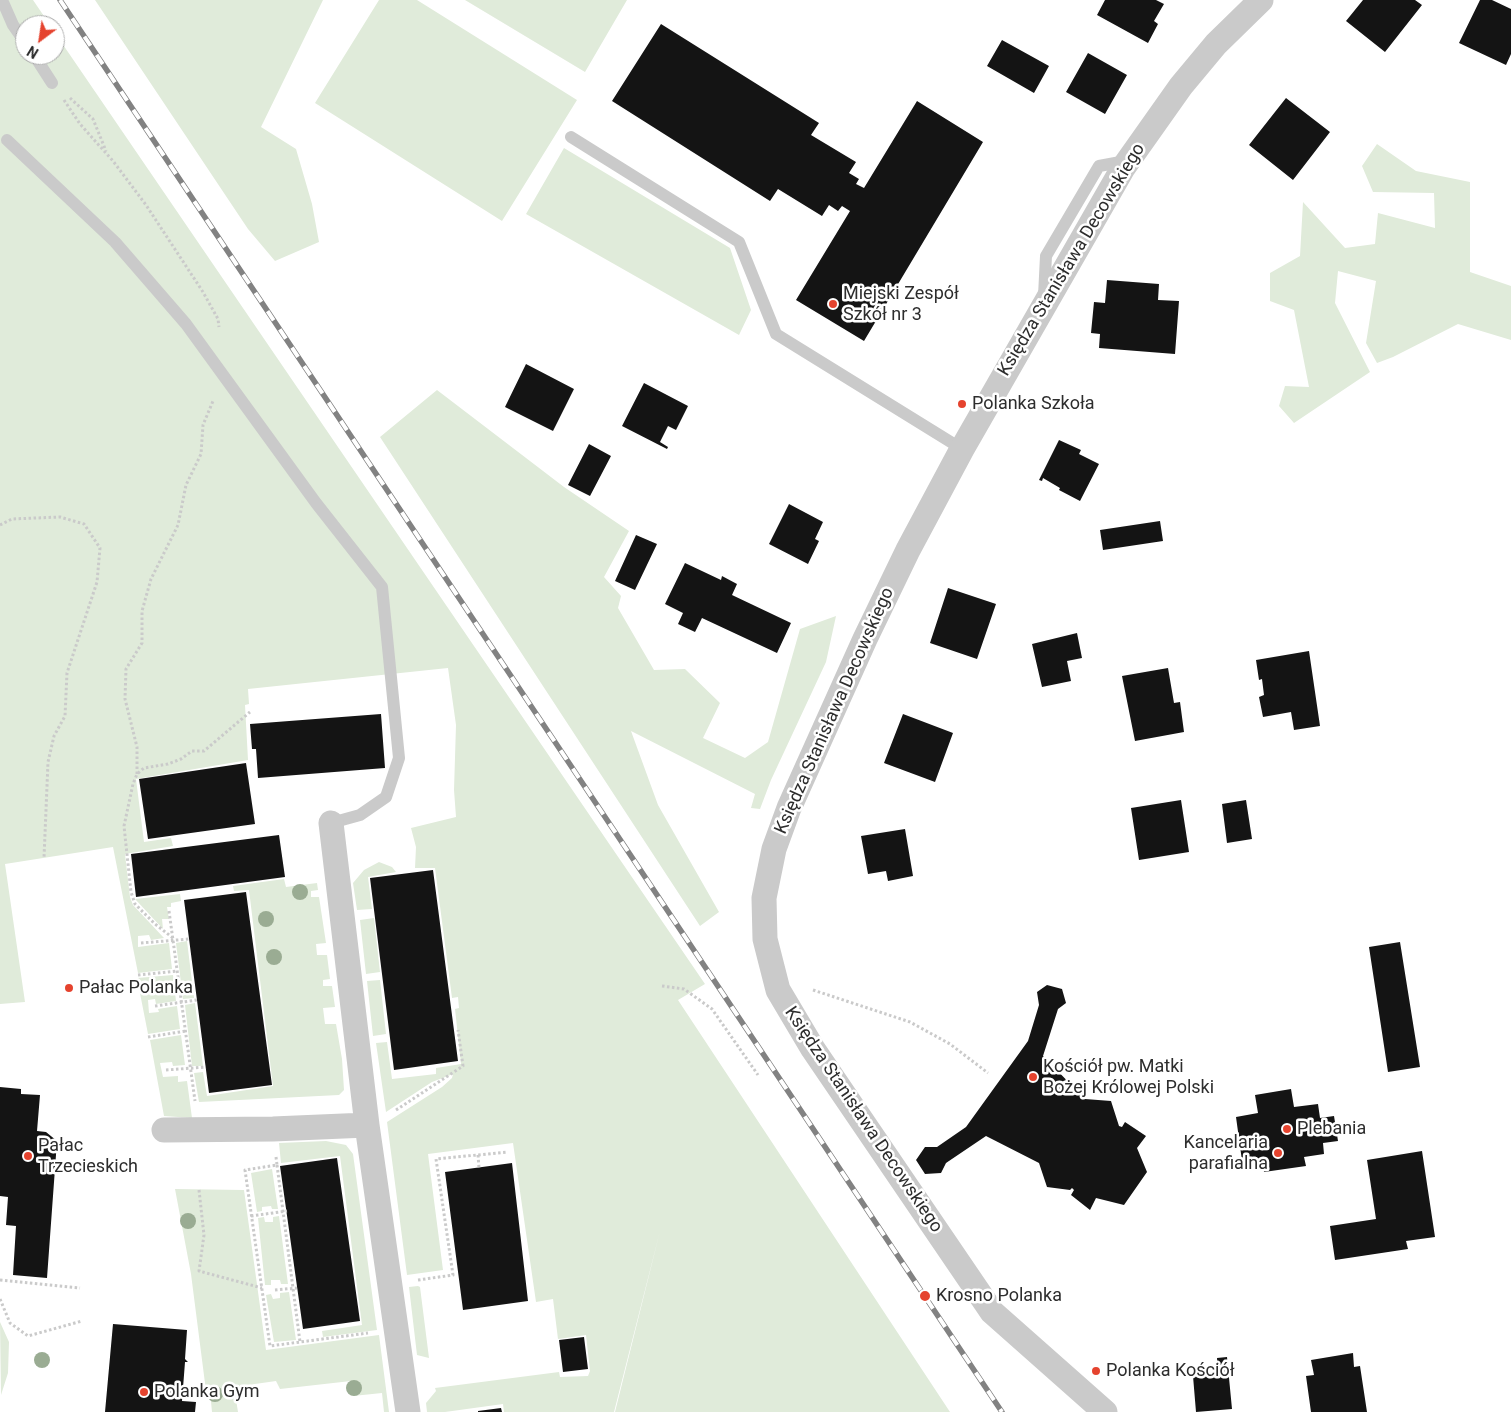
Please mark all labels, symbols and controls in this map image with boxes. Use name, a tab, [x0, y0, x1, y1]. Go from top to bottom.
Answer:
north arrow	[15, 15, 65, 65]
text: N	[24, 43, 41, 61]
street label: Księdza Stanisława Decowskiego	[994, 140, 1150, 380]
place label: Miejski Zespół Szkół nr 3	[843, 283, 959, 326]
marker: Miejski Zespół Szkół nr 3	[827, 298, 839, 310]
place label: Polanka Szkoła	[972, 393, 1095, 415]
marker: Polanka Szkoła	[956, 398, 968, 410]
street label: Księdza Stanisława Decowskiego	[771, 584, 899, 838]
place label: Pałac Polanka	[79, 977, 193, 999]
marker: Pałac Polanka	[63, 982, 75, 994]
street label: Księdza Stanisława Decowskiego	[779, 1003, 947, 1237]
place label: Kościół pw. Matki Bożej Królowej Polski	[1043, 1056, 1214, 1098]
marker: Kościół pw. Matki Bożej Królowej Polski	[1027, 1071, 1039, 1083]
place label: Plebania	[1297, 1118, 1366, 1140]
marker: Plebania	[1281, 1123, 1293, 1135]
place label: Kancelaria parafialna	[1184, 1132, 1268, 1174]
place label: Pałac Trzecieskich	[38, 1135, 138, 1178]
marker: Kancelaria parafialna	[1272, 1147, 1284, 1159]
marker: Pałac Trzecieskich	[22, 1150, 34, 1162]
place label: Krosno Polanka	[936, 1285, 1062, 1307]
marker: Krosno Polanka	[918, 1289, 932, 1303]
place label: Polanka Kościół	[1106, 1360, 1235, 1382]
marker: Polanka Kościół	[1090, 1365, 1102, 1377]
place label: Polanka Gym	[154, 1381, 260, 1403]
marker: Polanka Gym	[138, 1386, 150, 1398]

